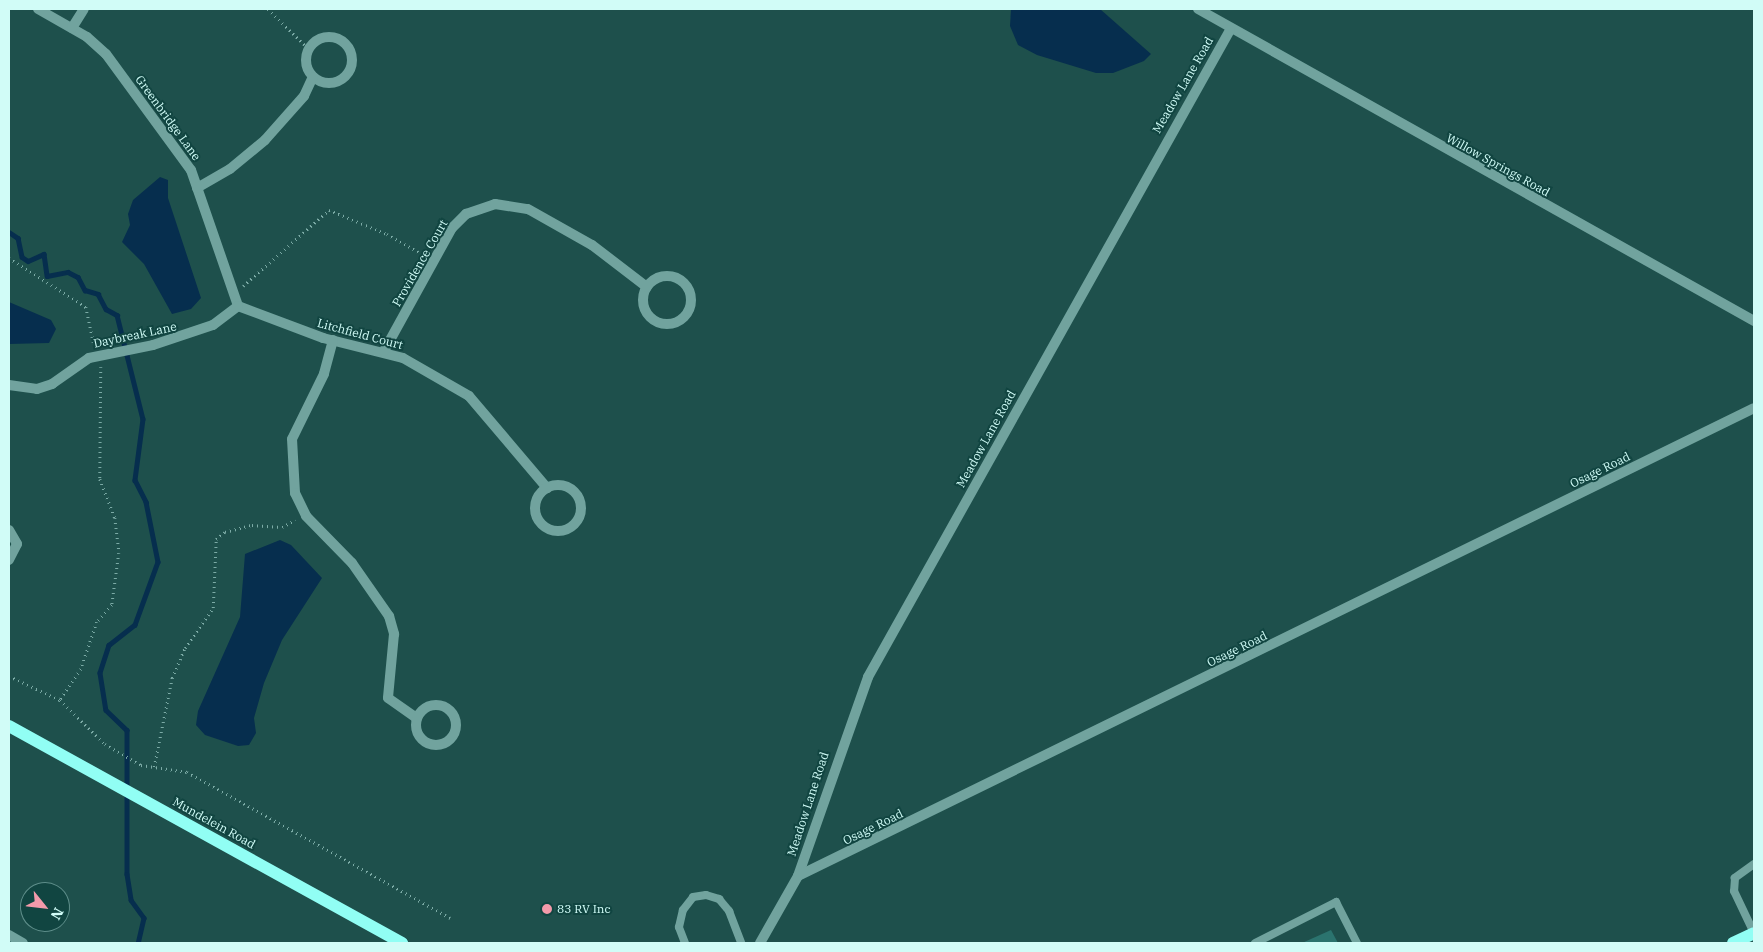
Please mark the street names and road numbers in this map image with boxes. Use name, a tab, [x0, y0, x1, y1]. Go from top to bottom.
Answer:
street label: Meadow Lane Road	[1150, 34, 1216, 136]
street label: Greenbridge Lane	[132, 73, 204, 163]
street label: Willow Springs Road	[1444, 131, 1552, 199]
street label: Providence Court	[389, 217, 451, 309]
street label: Litchfield Court	[316, 316, 404, 352]
street label: Daybreak Lane	[92, 319, 178, 351]
street label: Meadow Lane Road	[953, 388, 1019, 490]
street label: Osage Road	[1568, 449, 1632, 491]
street label: Osage Road	[1205, 628, 1269, 670]
street label: Meadow Lane Road	[784, 750, 832, 858]
street label: Mundelein Road	[170, 794, 258, 852]
street label: Osage Road	[841, 806, 905, 848]

